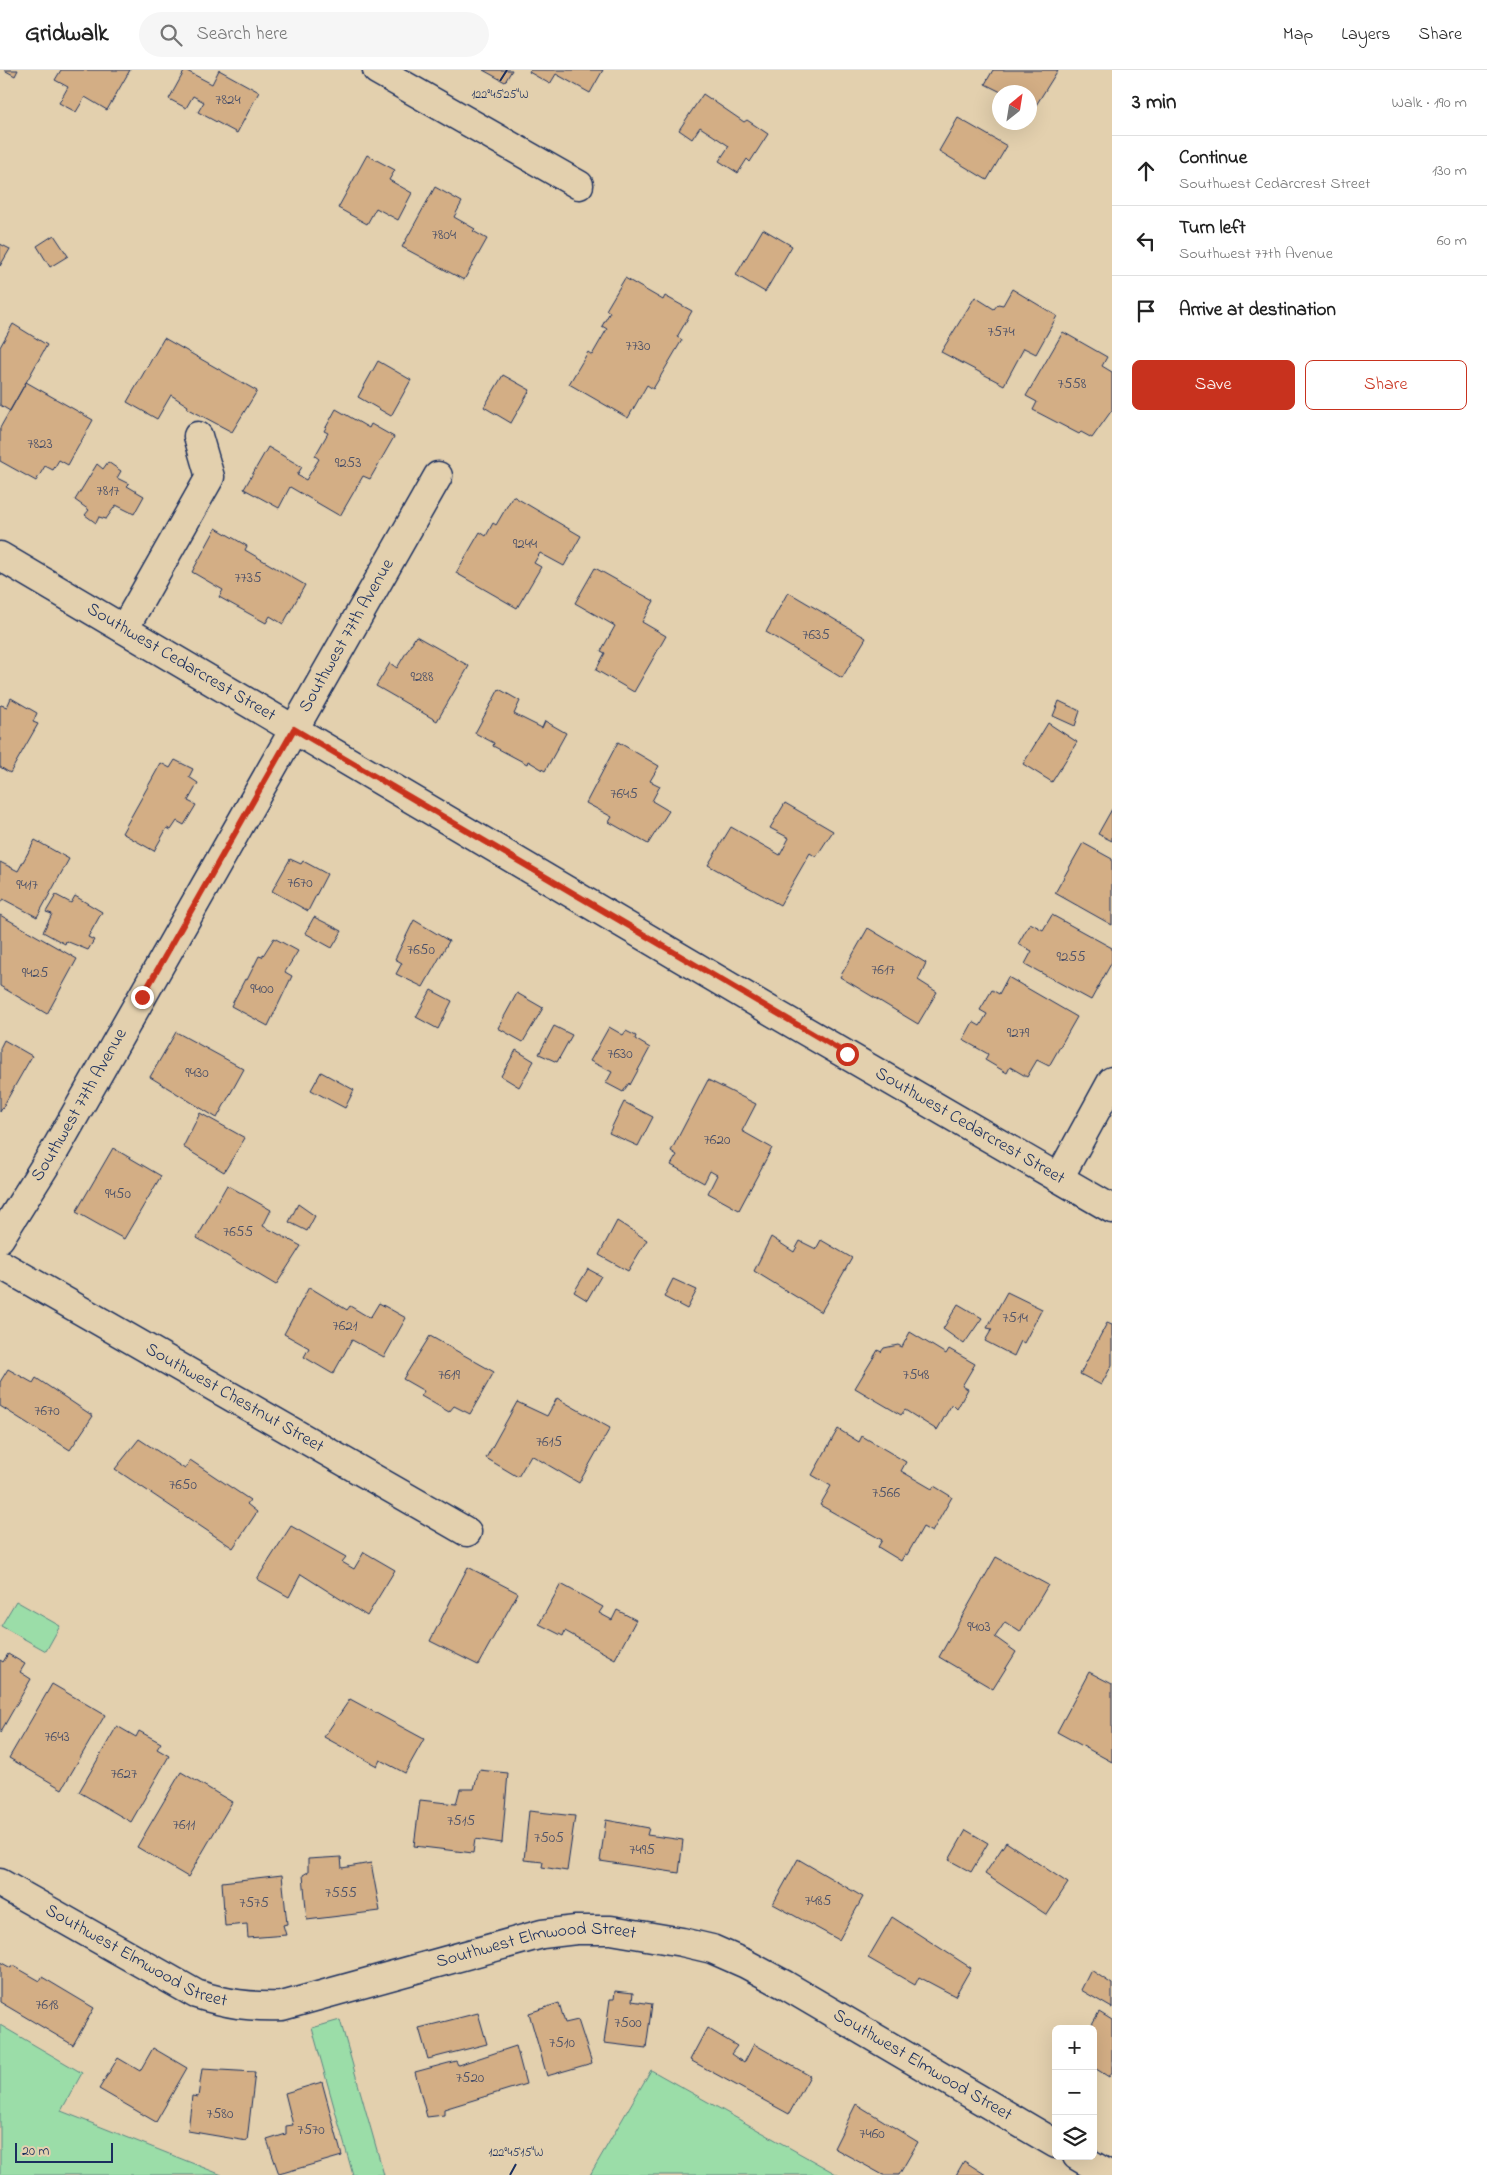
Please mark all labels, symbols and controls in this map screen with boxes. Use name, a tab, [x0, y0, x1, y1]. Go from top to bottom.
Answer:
search box	[139, 12, 489, 57]
text: Gridwalk	[25, 17, 109, 52]
icon: search	[157, 21, 185, 49]
text: Search here	[197, 21, 288, 48]
text: Map	[1283, 22, 1313, 48]
text: Layers	[1341, 22, 1391, 48]
text: Share	[1419, 22, 1462, 48]
north arrow	[992, 85, 1037, 130]
text: 122°45'25"W	[472, 86, 528, 104]
text: 3 min	[1132, 88, 1176, 118]
house number: 7824	[215, 89, 241, 111]
text: Walk · 190 m	[1392, 91, 1467, 115]
text: Continue	[1179, 145, 1247, 172]
icon: ahead	[1132, 157, 1160, 185]
text: 130 m	[1432, 159, 1467, 183]
text: Southwest Cedarcrest Street	[1179, 172, 1370, 196]
text: Turn left	[1179, 215, 1246, 242]
house number: 7804	[432, 224, 456, 246]
icon: left	[1132, 227, 1160, 255]
text: 60 m	[1437, 229, 1467, 253]
text: Southwest 77th Avenue	[1179, 242, 1333, 266]
icon: arrive	[1132, 297, 1160, 325]
text: Arrive at destination	[1179, 297, 1336, 324]
house number: 7574	[987, 321, 1015, 343]
house number: 7730	[625, 335, 651, 357]
button: Save	[1132, 360, 1295, 410]
button: Share	[1305, 360, 1467, 410]
house number: 7558	[1058, 373, 1087, 395]
house number: 7823	[27, 433, 53, 455]
house number: 9253	[335, 452, 361, 474]
house number: 7817	[97, 480, 119, 502]
house number: 9244	[513, 533, 537, 555]
street label: Southwest 77th Avenue	[293, 553, 402, 718]
house number: 7735	[234, 567, 262, 589]
street label: Southwest Cedarcrest Street	[81, 597, 280, 729]
house number: 7635	[802, 624, 830, 646]
house number: 9288	[410, 666, 434, 688]
house number: 7645	[610, 783, 638, 805]
house number: 7670	[287, 872, 313, 894]
house number: 9417	[16, 874, 38, 896]
house number: 7650	[407, 939, 435, 961]
house number: 9255	[1056, 946, 1086, 968]
house number: 7617	[871, 959, 895, 981]
house number: 9425	[22, 962, 49, 984]
house number: 9400	[250, 978, 274, 1000]
route end	[131, 986, 154, 1009]
house number: 9279	[1007, 1022, 1030, 1044]
street label: Southwest 77th Avenue	[25, 1023, 135, 1187]
house number: 7630	[607, 1043, 633, 1065]
route start	[836, 1043, 859, 1066]
street label: Southwest Cedarcrest Street	[870, 1061, 1069, 1192]
house number: 9430	[185, 1062, 209, 1084]
house number: 7620	[704, 1129, 731, 1151]
house number: 9450	[105, 1183, 131, 1205]
house number: 7655	[223, 1221, 253, 1243]
house number: 7514	[1002, 1307, 1028, 1329]
house number: 7621	[332, 1315, 358, 1337]
street label: Southwest Chestnut Street	[140, 1337, 328, 1460]
house number: 7619	[438, 1364, 461, 1386]
house number: 7548	[903, 1364, 930, 1386]
house number: 7670	[34, 1400, 60, 1422]
house number: 7615	[536, 1431, 562, 1453]
house number: 7650	[169, 1474, 197, 1496]
house number: 7566	[872, 1482, 900, 1504]
house number: 9403	[967, 1616, 991, 1638]
house number: 7643	[44, 1726, 70, 1748]
house number: 7627	[111, 1763, 137, 1785]
house number: 7515	[447, 1810, 475, 1832]
house number: 7611	[173, 1814, 195, 1836]
house number: 7505	[534, 1827, 564, 1849]
house number: 7495	[629, 1839, 655, 1861]
house number: 7555	[325, 1882, 357, 1904]
house number: 7485	[805, 1890, 832, 1912]
house number: 7575	[239, 1892, 269, 1914]
street label: Southwest Elmwood Street	[40, 1898, 229, 2015]
street label: Southwest Elmwood Street	[433, 1917, 638, 1976]
house number: 7618	[35, 1994, 59, 2016]
street label: Southwest Elmwood Street	[828, 2003, 1017, 2128]
house number: 7500	[614, 2012, 642, 2034]
map controls	[1052, 2025, 1097, 2160]
button: +	[1052, 2025, 1097, 2070]
house number: 7510	[549, 2032, 576, 2054]
house number: 7520	[456, 2067, 485, 2089]
button: −	[1052, 2070, 1097, 2115]
house number: 7580	[207, 2103, 234, 2125]
button: layers	[1052, 2115, 1097, 2160]
house number: 7570	[297, 2119, 325, 2141]
house number: 7460	[859, 2123, 885, 2145]
scale bar	[15, 2140, 112, 2163]
text: 20 m	[22, 2141, 49, 2162]
text: 122°45'15"W	[489, 2144, 543, 2162]

